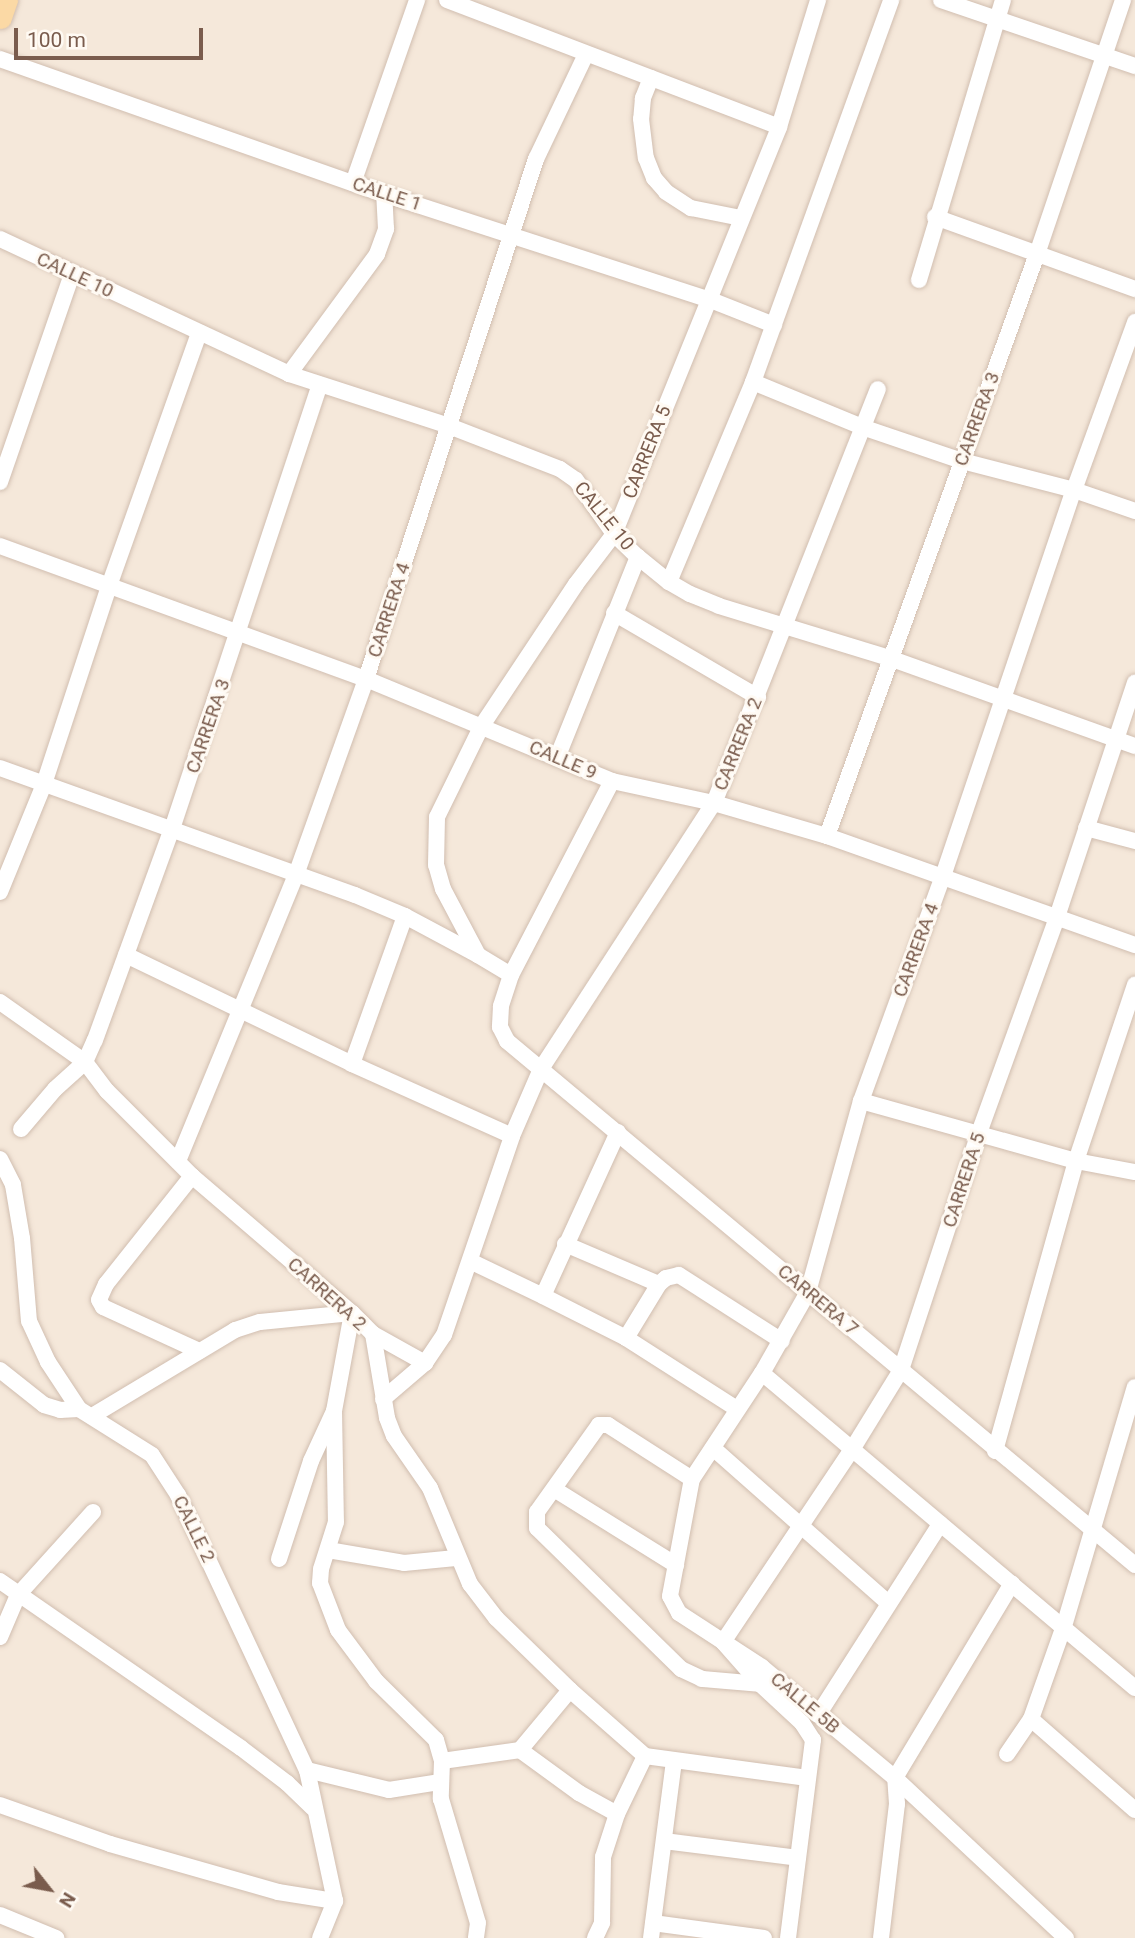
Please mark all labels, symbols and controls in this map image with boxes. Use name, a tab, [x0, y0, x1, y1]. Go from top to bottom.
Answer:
scale bar	[18, 14, 206, 58]
text: 100 m	[27, 28, 86, 52]
street label: CALLE 1	[350, 172, 424, 216]
street label: CALLE 10	[33, 247, 117, 303]
street label: CARRERA 3	[949, 369, 1005, 469]
street label: CARRERA 5	[618, 402, 676, 502]
street label: CALLE 10	[569, 477, 639, 555]
street label: CARRERA 4	[363, 560, 415, 660]
street label: CARRERA 3	[181, 676, 235, 776]
street label: CARRERA 2	[709, 694, 767, 794]
street label: CALLE 9	[526, 736, 600, 784]
street label: CARRERA 4	[888, 900, 944, 1000]
street label: CARRERA 5	[938, 1130, 990, 1230]
street label: CARRERA 2	[283, 1253, 371, 1335]
street label: CARRERA 7	[773, 1260, 863, 1340]
street label: CALLE 2	[168, 1492, 220, 1566]
street label: CALLE 5B	[766, 1668, 844, 1738]
north arrow	[14, 1854, 84, 1924]
text: N	[54, 1888, 81, 1912]

